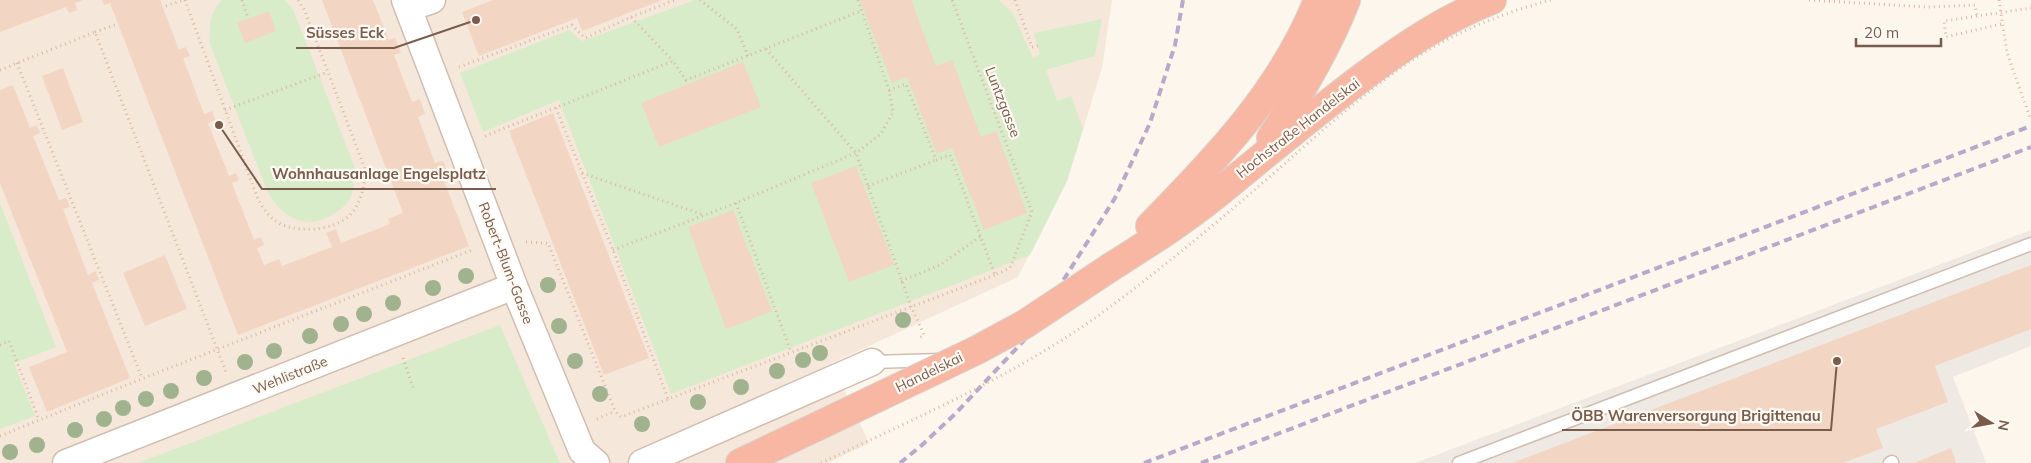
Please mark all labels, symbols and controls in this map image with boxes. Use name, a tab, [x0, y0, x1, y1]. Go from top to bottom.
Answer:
scale bar	[1856, 15, 1941, 47]
callout: Süsses Eck	[296, 18, 394, 48]
text: Süsses Eck	[306, 23, 385, 42]
text: 20 m	[1864, 23, 1899, 42]
street label: Luntzgasse	[981, 64, 1025, 140]
street label: Hochstraße Handelskai	[1233, 74, 1363, 182]
callout: Wohnhausanlage Engelsplatz	[262, 159, 496, 189]
text: Wohnhausanlage Engelsplatz	[272, 164, 486, 183]
street label: Robert-Blum-Gasse	[474, 200, 538, 326]
street label: Handelskai	[892, 348, 966, 396]
street label: Wehlistraße	[250, 352, 330, 398]
north arrow	[1966, 398, 2016, 448]
callout: ÖBB Warenversorgung Brigittenau	[1562, 400, 1831, 430]
text: ÖBB Warenversorgung Brigittenau	[1571, 406, 1821, 425]
text: N	[1994, 419, 2014, 432]

